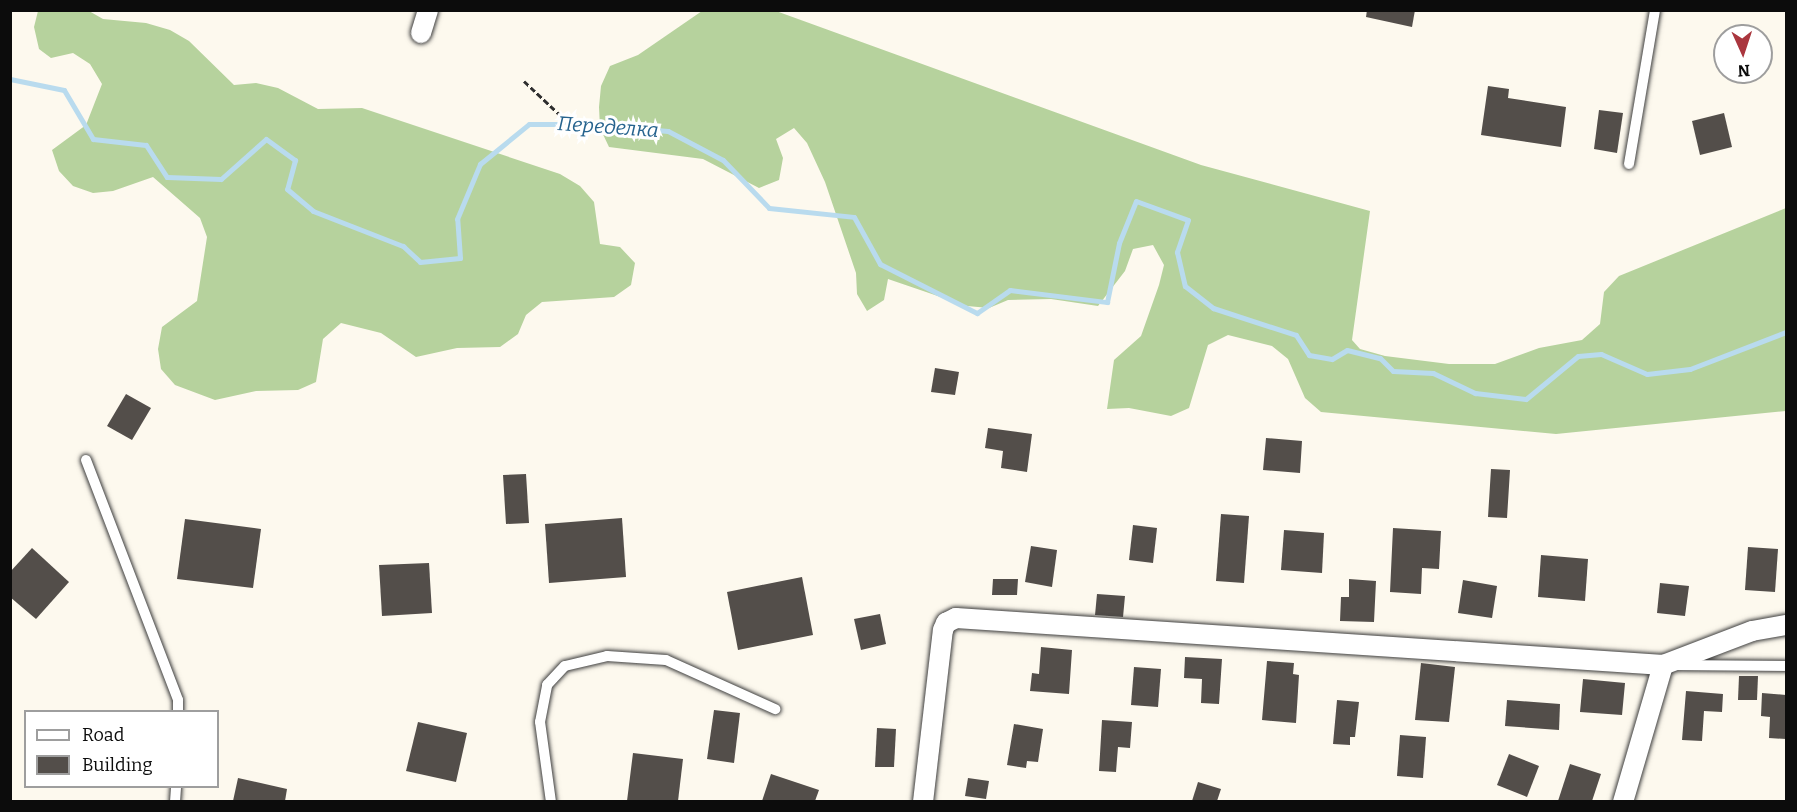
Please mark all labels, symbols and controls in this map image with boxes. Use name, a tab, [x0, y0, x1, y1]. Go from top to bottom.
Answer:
north arrow	[1713, 24, 1773, 84]
text: N	[1737, 61, 1751, 80]
water label: Переделка	[557, 111, 659, 143]
legend	[24, 710, 219, 788]
text: Road	[82, 724, 124, 746]
text: Building	[82, 754, 153, 776]

